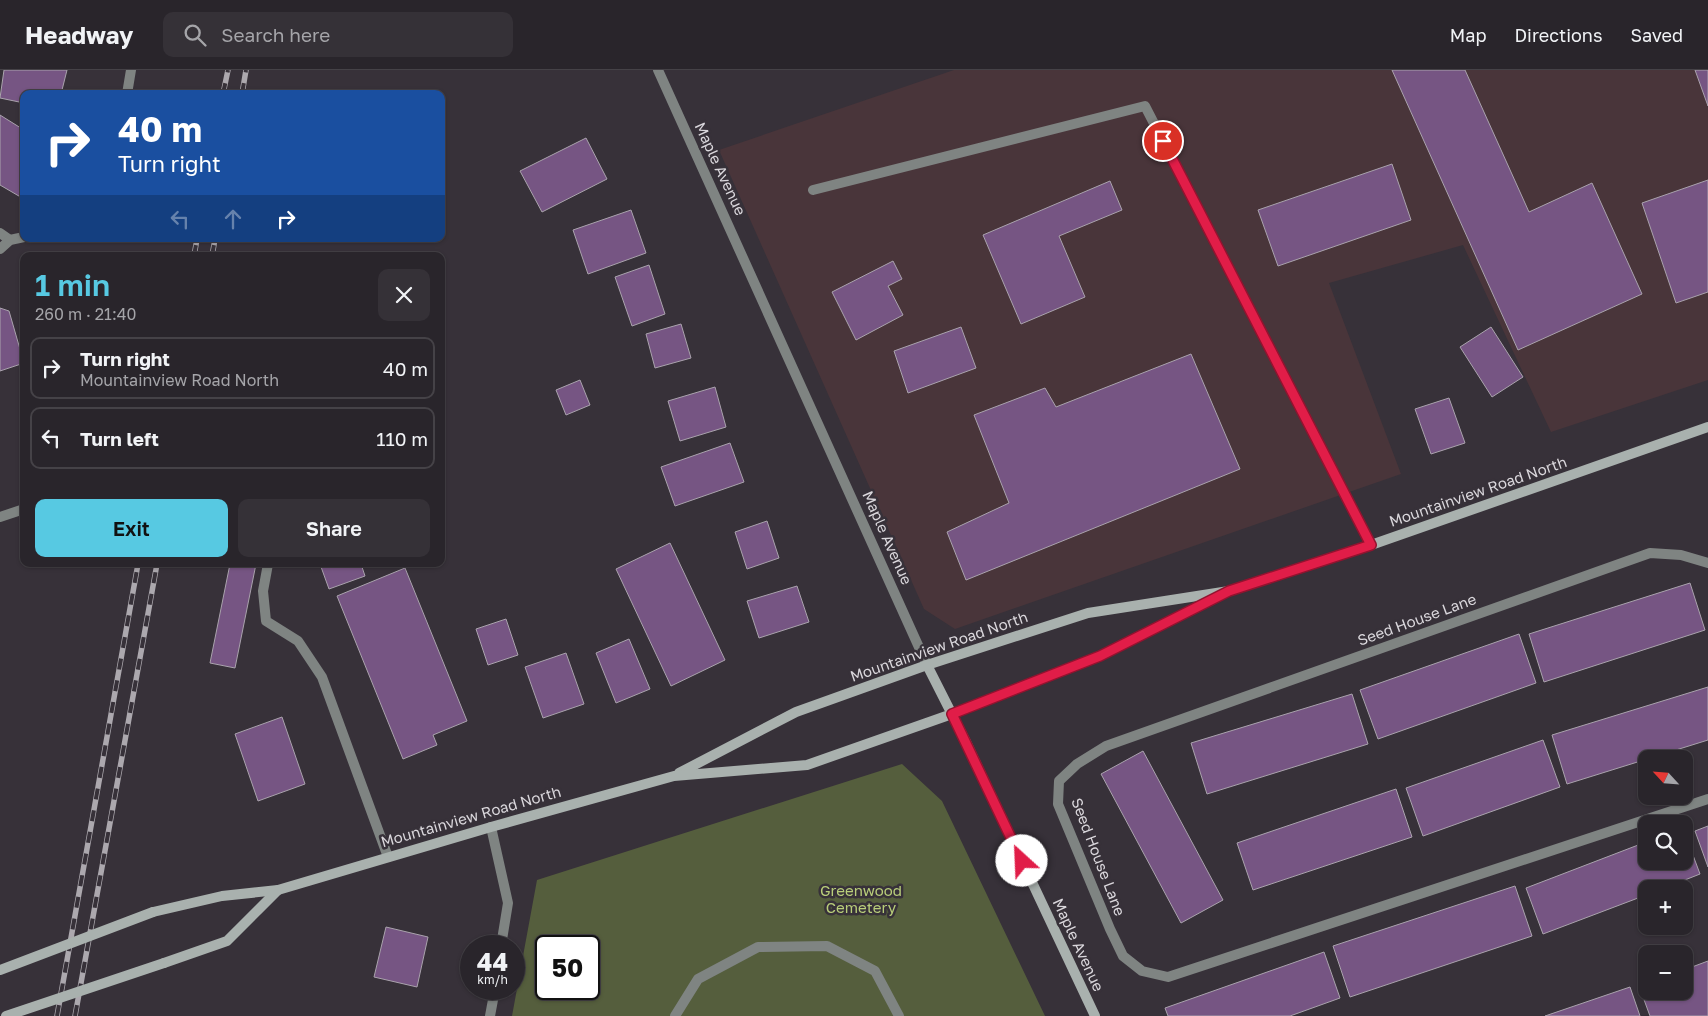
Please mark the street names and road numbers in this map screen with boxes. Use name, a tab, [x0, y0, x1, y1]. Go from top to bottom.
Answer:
street label: Maple Avenue	[691, 119, 750, 218]
street label: Mountainview Road North	[1387, 452, 1569, 530]
street label: Maple Avenue	[859, 488, 917, 587]
street label: Seed House Lane	[1355, 589, 1479, 649]
street label: Mountainview Road North	[848, 607, 1030, 685]
street label: Mountainview Road North	[379, 782, 563, 850]
street label: Seed House Lane	[1068, 795, 1130, 918]
street label: Maple Avenue	[1049, 895, 1108, 994]

